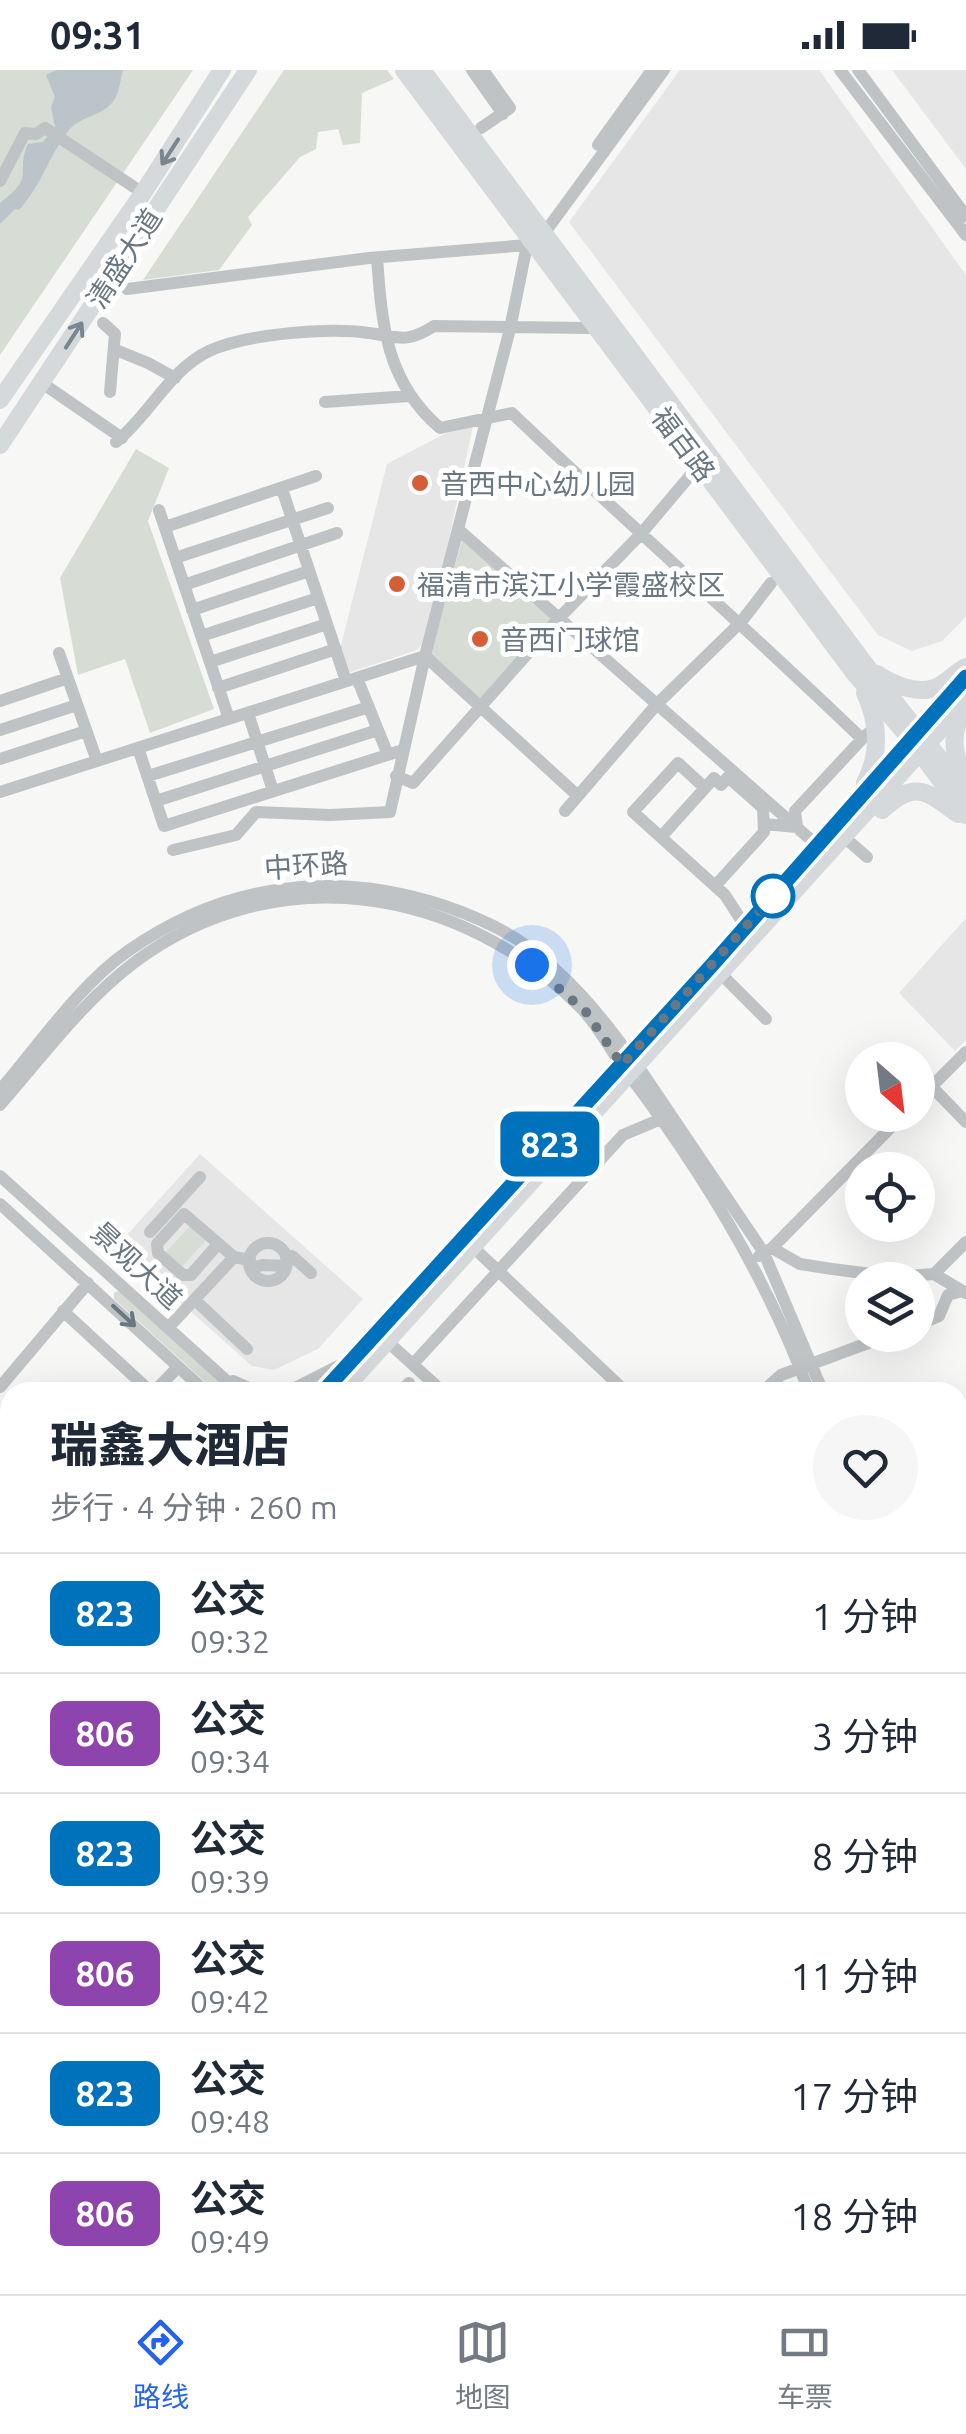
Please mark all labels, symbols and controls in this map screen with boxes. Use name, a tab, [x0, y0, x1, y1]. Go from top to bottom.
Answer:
text: 09:31	[50, 14, 145, 56]
one-way arrow	[159, 137, 180, 166]
street label: 清盛大道	[80, 203, 168, 313]
one-way arrow	[63, 321, 84, 349]
street label: 福百路	[646, 401, 722, 487]
place label: 音西中心幼儿园	[440, 468, 636, 499]
marker: 音西中心幼儿园	[409, 472, 431, 494]
place label: 福清市滨江小学霞盛校区	[417, 569, 725, 600]
marker: 福清市滨江小学霞盛校区	[386, 573, 408, 595]
place label: 音西门球馆	[500, 624, 640, 655]
marker: 音西门球馆	[469, 628, 491, 650]
street label: 中环路	[263, 847, 349, 883]
unlabelled marker	[752, 875, 794, 917]
your location	[507, 940, 557, 990]
north arrow	[845, 1042, 935, 1132]
map controls	[845, 1042, 935, 1352]
line badge: 823	[492, 1112, 608, 1176]
text: 823	[520, 1124, 580, 1164]
button: locate	[845, 1152, 935, 1242]
street label: 景观大道	[85, 1215, 189, 1315]
button: layers	[845, 1262, 935, 1352]
one-way arrow	[111, 1304, 136, 1327]
button: heart	[813, 1415, 918, 1520]
text: 瑞鑫大酒店	[50, 1417, 290, 1471]
text: 步行 · 4 分钟 · 260 m	[50, 1489, 338, 1525]
text: 公交	[190, 1577, 266, 1619]
text: 823	[75, 1593, 135, 1633]
text: 1 分钟	[812, 1595, 918, 1637]
text: 09:32	[190, 1623, 270, 1659]
text: 公交	[190, 1697, 266, 1739]
text: 806	[75, 1713, 135, 1753]
text: 3 分钟	[812, 1715, 918, 1757]
text: 09:34	[190, 1743, 270, 1779]
text: 公交	[190, 1817, 266, 1859]
text: 823	[75, 1833, 135, 1873]
text: 8 分钟	[812, 1835, 918, 1877]
text: 09:39	[190, 1863, 270, 1899]
text: 公交	[190, 1937, 266, 1979]
text: 806	[75, 1953, 135, 1993]
text: 11 分钟	[790, 1955, 918, 1997]
text: 09:42	[190, 1983, 270, 2019]
text: 公交	[190, 2057, 266, 2099]
text: 823	[75, 2073, 135, 2113]
text: 17 分钟	[790, 2075, 918, 2117]
text: 09:48	[190, 2103, 270, 2139]
text: 公交	[190, 2177, 266, 2219]
text: 806	[75, 2193, 135, 2233]
text: 18 分钟	[790, 2195, 918, 2237]
text: 09:49	[190, 2223, 270, 2259]
tab: 路线	[133, 2315, 189, 2415]
tab: 地图	[455, 2315, 511, 2415]
tab: 车票	[777, 2315, 833, 2415]

